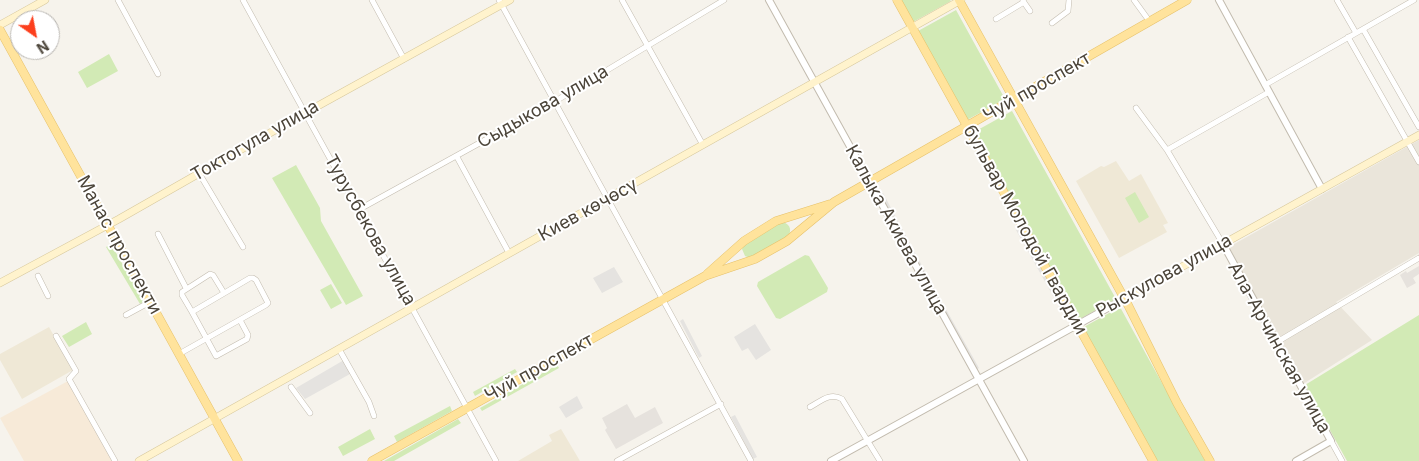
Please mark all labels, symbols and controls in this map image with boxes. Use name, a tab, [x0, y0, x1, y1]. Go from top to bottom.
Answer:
north arrow	[10, 10, 60, 60]
text: N	[34, 37, 52, 57]
street label: Чуй проспект	[979, 48, 1095, 126]
street label: Сыдыкова улица	[474, 61, 612, 153]
street label: Токтогула улица	[187, 96, 323, 186]
street label: бульвар Молодой Гвардии	[958, 122, 1092, 338]
street label: Калыка Акиева улица	[840, 141, 952, 319]
street label: Турусбекова улица	[320, 151, 420, 309]
street label: Манас проспекти	[72, 172, 166, 318]
street label: Киев көчөсү	[535, 174, 641, 246]
street label: Рыскулова улица	[1092, 230, 1236, 322]
street label: Ала-Арчинская улица	[1223, 259, 1335, 437]
street label: Чуй проспект	[481, 329, 597, 407]

